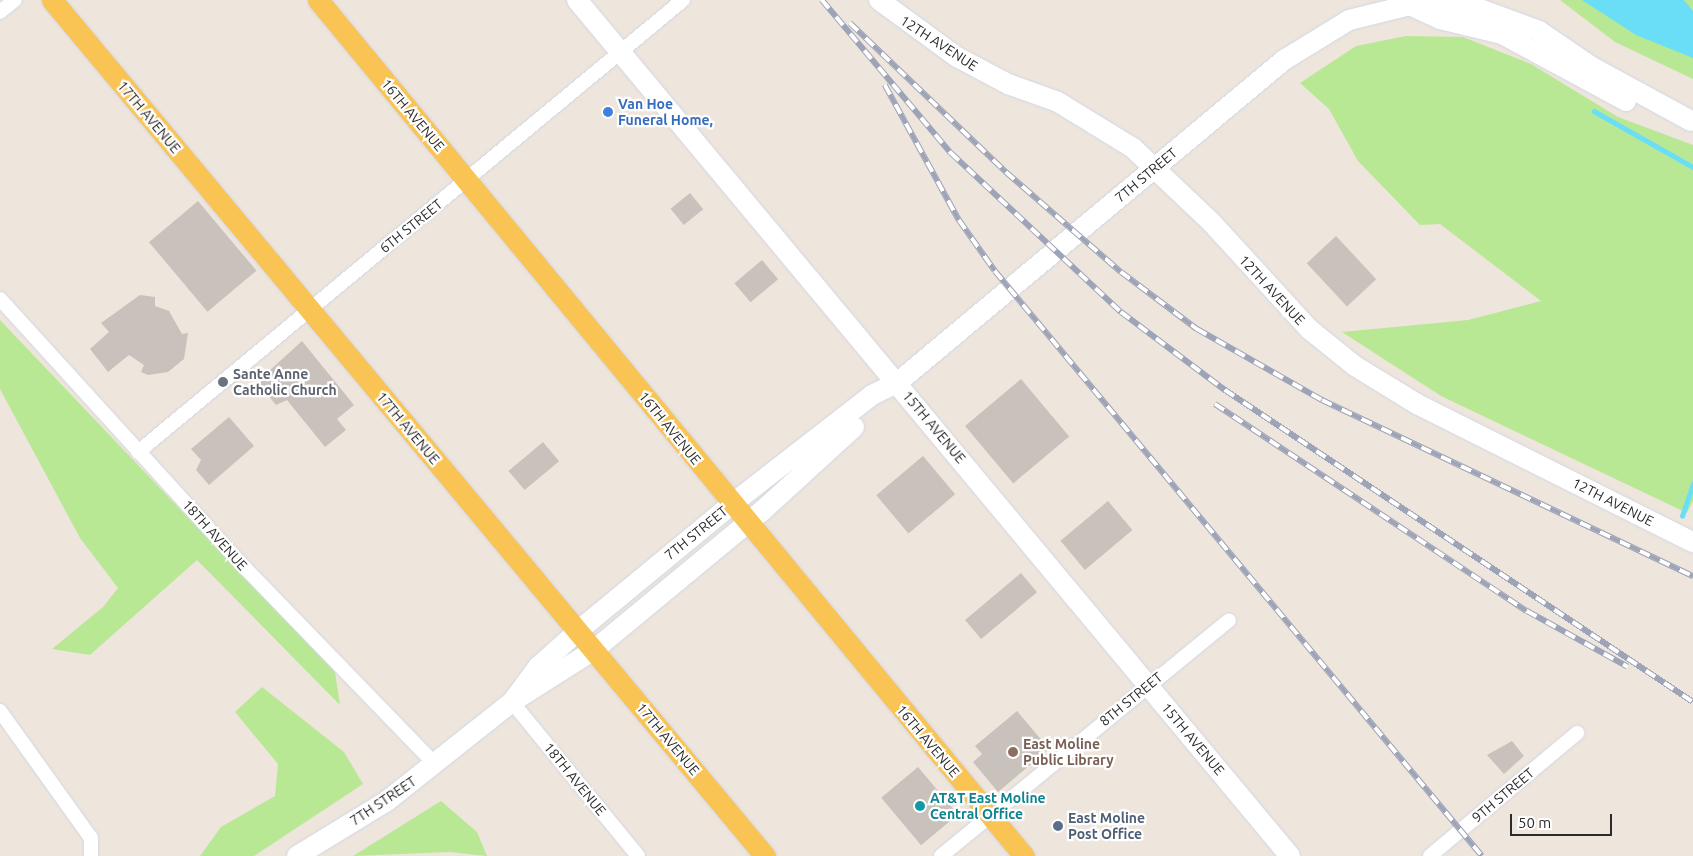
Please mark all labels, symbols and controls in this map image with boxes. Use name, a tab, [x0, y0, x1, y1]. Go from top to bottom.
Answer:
street label: 12TH AVENUE	[897, 12, 981, 74]
street label: 16TH AVENUE	[378, 75, 448, 155]
street label: 17TH AVENUE	[114, 77, 184, 157]
place label: Van Hoe Funeral Home,	[618, 96, 713, 128]
marker: Van Hoe Funeral Home,	[602, 106, 614, 118]
street label: 7TH STREET	[1112, 144, 1180, 206]
street label: 6TH STREET	[376, 196, 446, 256]
street label: 12TH AVENUE	[1235, 252, 1309, 328]
place label: Sante Anne Catholic Church	[233, 366, 337, 398]
marker: Sante Anne Catholic Church	[217, 376, 229, 388]
street label: 15TH AVENUE	[899, 387, 969, 467]
street label: 17TH AVENUE	[373, 388, 443, 468]
street label: 16TH AVENUE	[635, 388, 705, 468]
street label: 12TH AVENUE	[1570, 474, 1656, 530]
street label: 18TH AVENUE	[179, 496, 251, 574]
street label: 7TH STREET	[661, 503, 731, 563]
street label: 8TH STREET	[1096, 669, 1166, 729]
street label: 17TH AVENUE	[633, 699, 703, 779]
street label: 15TH AVENUE	[1158, 699, 1228, 779]
street label: 16TH AVENUE	[893, 701, 963, 781]
place label: East Moline Public Library	[1023, 736, 1114, 769]
street label: 18TH AVENUE	[540, 739, 610, 819]
marker: East Moline Public Library	[1007, 746, 1019, 758]
street label: 9TH STREET	[1469, 764, 1537, 826]
street label: 7TH STREET	[347, 773, 419, 829]
place label: AT&T East Moline Central Office	[930, 790, 1046, 822]
marker: AT&T East Moline Central Office	[914, 800, 926, 812]
scale bar	[1513, 804, 1616, 836]
place label: East Moline Post Office	[1068, 810, 1145, 842]
text: 50 m	[1518, 814, 1551, 831]
marker: East Moline Post Office	[1052, 820, 1064, 832]

